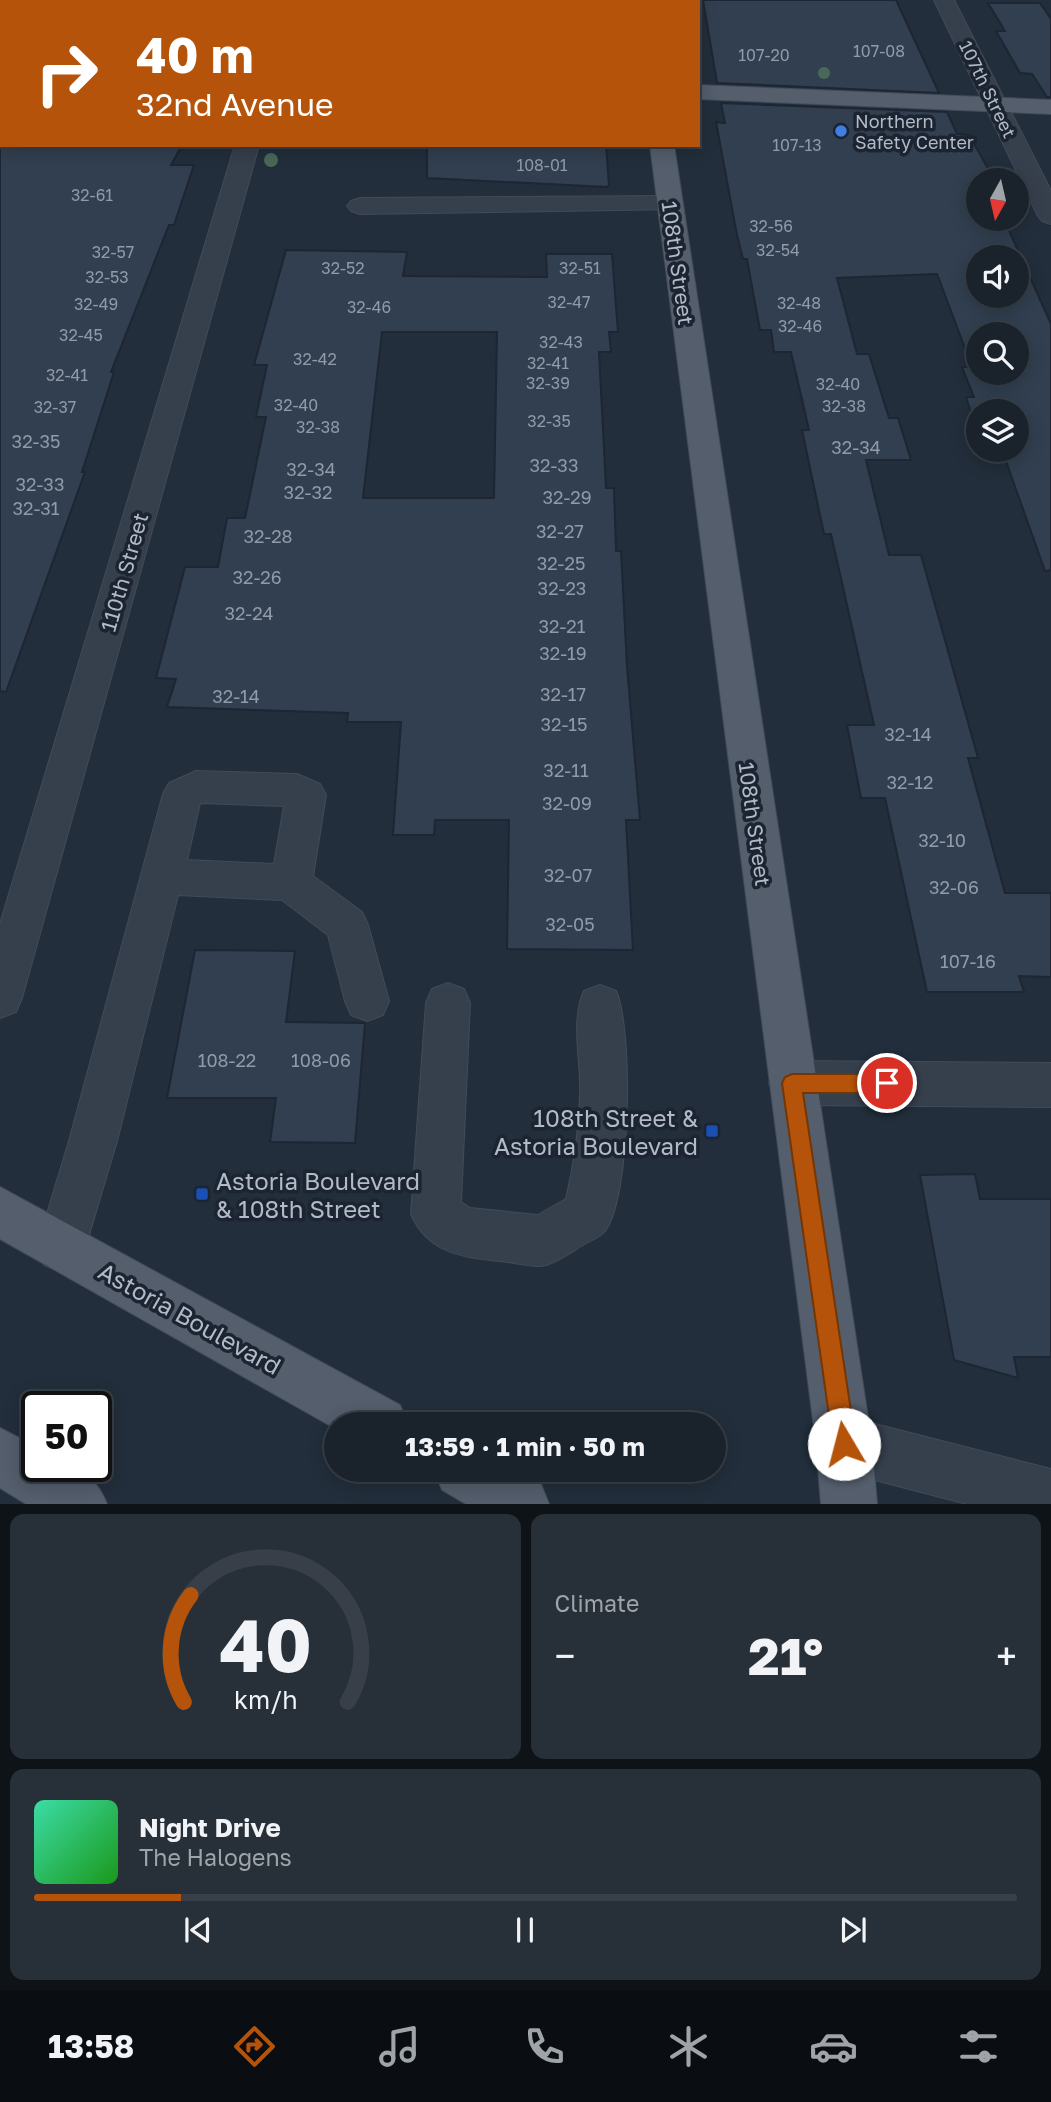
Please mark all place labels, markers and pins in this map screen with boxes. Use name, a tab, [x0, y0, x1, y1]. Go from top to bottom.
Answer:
place label: Northern Safety Center	[855, 110, 974, 153]
marker: Northern Safety Center	[833, 123, 849, 139]
pin	[857, 1053, 917, 1113]
place label: 108th Street & Astoria Boulevard	[494, 1103, 698, 1160]
marker: 108th Street & Astoria Boulevard	[704, 1123, 720, 1139]
place label: Astoria Boulevard & 108th Street	[216, 1166, 420, 1223]
marker: Astoria Boulevard & 108th Street	[194, 1186, 210, 1202]

